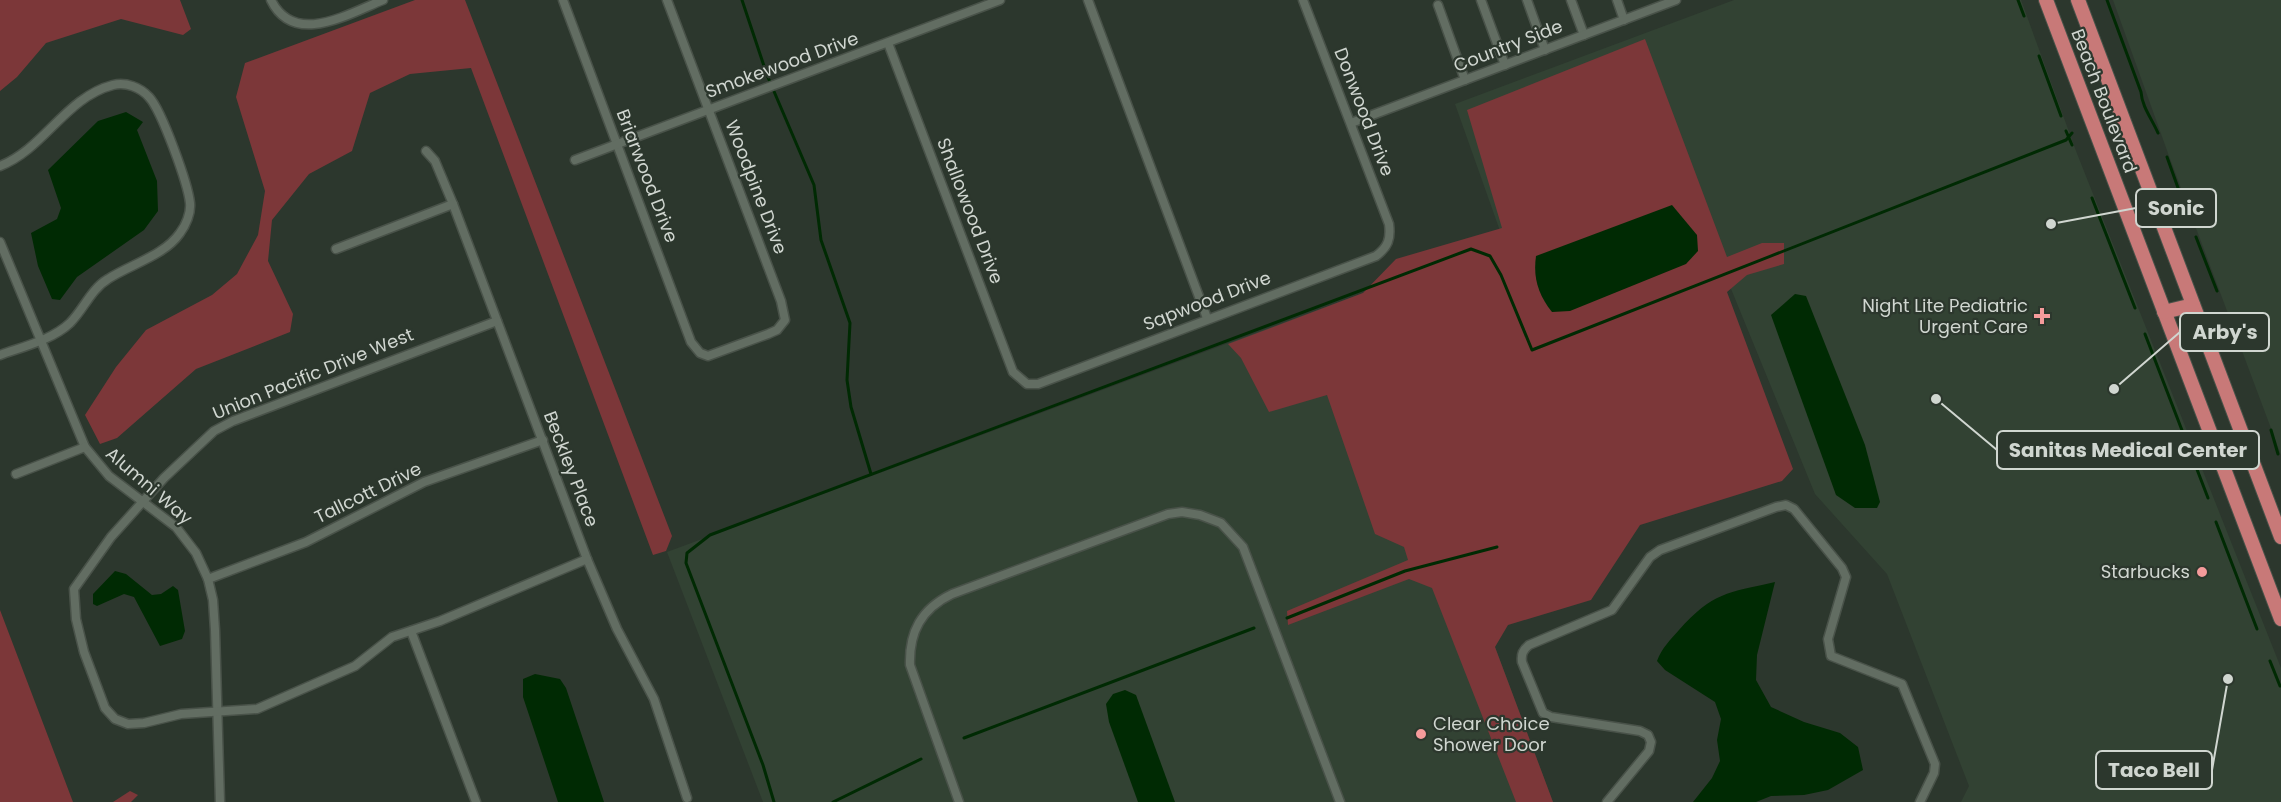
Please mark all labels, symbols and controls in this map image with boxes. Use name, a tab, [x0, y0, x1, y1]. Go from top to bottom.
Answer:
street label: Country Side	[1450, 13, 1566, 78]
street label: Smokewood Drive	[702, 25, 862, 104]
street label: Beach Boulevard	[2065, 25, 2143, 176]
street label: Donwood Drive	[1328, 44, 1400, 180]
street label: Briarwood Drive	[611, 106, 684, 246]
street label: Woodpine Drive	[719, 116, 794, 258]
street label: Shallowood Drive	[931, 134, 1010, 287]
callout: Sonic	[2136, 189, 2216, 227]
text: Sonic	[2148, 194, 2204, 222]
street label: Sapwood Drive	[1139, 265, 1274, 336]
place label: Night Lite Pediatric Urgent Care	[1862, 293, 2028, 339]
marker: Night Lite Pediatric Urgent Care	[2033, 307, 2051, 325]
callout: Arby's	[2180, 313, 2269, 351]
text: Arby's	[2192, 318, 2258, 346]
street label: Union Pacific Drive West	[209, 322, 417, 425]
street label: Beckley Place	[538, 407, 605, 530]
callout: Sanitas Medical Center	[1997, 431, 2259, 469]
text: Sanitas Medical Center	[2009, 436, 2248, 464]
street label: Alumni Way	[101, 441, 198, 530]
street label: Tallcott Drive	[310, 456, 426, 529]
place label: Starbucks	[2101, 559, 2190, 584]
marker: Starbucks	[2195, 565, 2209, 579]
place label: Clear Choice Shower Door	[1433, 711, 1550, 757]
marker: Clear Choice Shower Door	[1414, 727, 1428, 741]
callout: Taco Bell	[2096, 751, 2212, 789]
text: Taco Bell	[2108, 756, 2200, 784]

